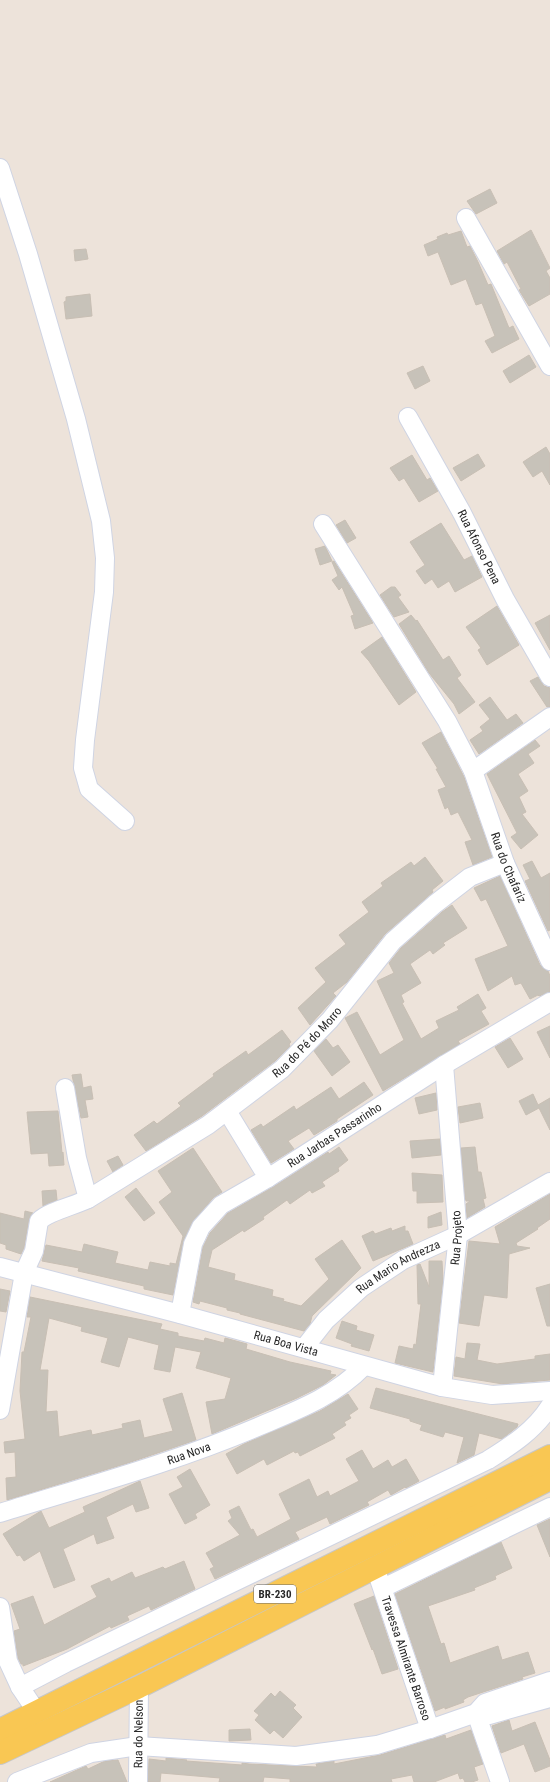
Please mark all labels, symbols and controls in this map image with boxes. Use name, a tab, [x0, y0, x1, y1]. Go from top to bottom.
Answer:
street label: Rua Afonso Pena	[454, 507, 503, 587]
street label: Rua do Chafariz	[488, 830, 529, 905]
street label: Rua do Pé do Morro	[270, 1004, 345, 1081]
street label: Rua Jarbas Passarinho	[285, 1100, 384, 1171]
street label: Rua Projeto	[448, 1210, 465, 1266]
street label: Rua Mario Andrezza	[353, 1237, 442, 1296]
street label: Rua Boa Vista	[252, 1328, 320, 1359]
street label: Rua Nova	[165, 1439, 213, 1468]
road number: BR-230	[254, 1585, 296, 1603]
street label: Travessa Almirante Barroso	[378, 1594, 434, 1722]
street label: Rua do Nelson	[131, 1699, 146, 1768]

